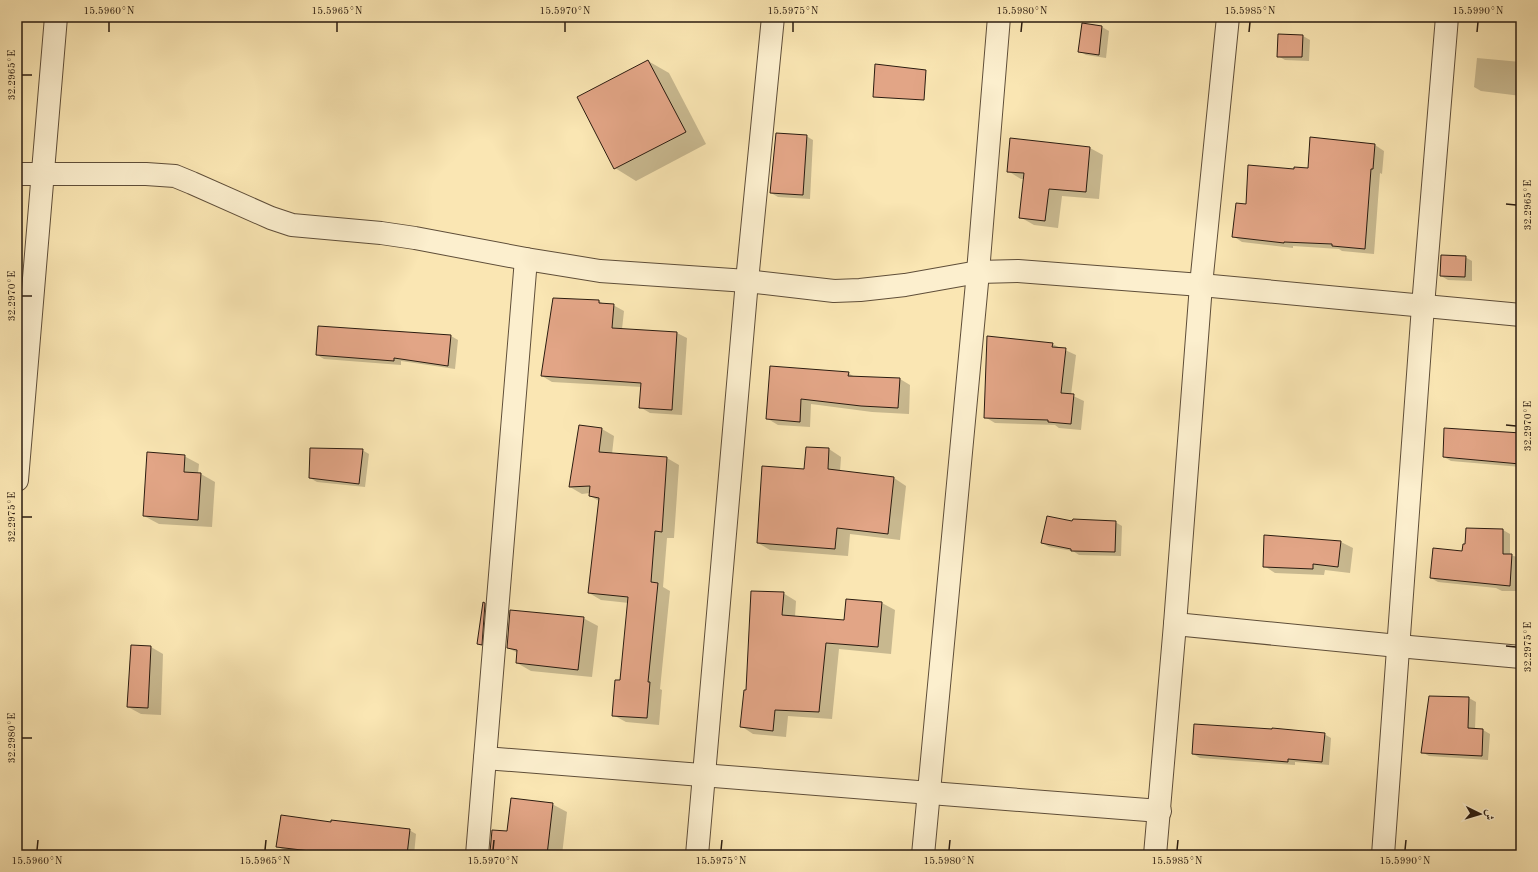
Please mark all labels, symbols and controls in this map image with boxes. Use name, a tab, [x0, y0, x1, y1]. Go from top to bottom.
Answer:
text: 15.5960°N	[83, 6, 135, 16]
text: 15.5965°N	[311, 6, 363, 16]
text: 15.5970°N	[539, 6, 591, 16]
text: 15.5975°N	[767, 6, 819, 16]
text: 15.5980°N	[996, 6, 1048, 16]
text: 15.5985°N	[1224, 6, 1276, 16]
text: 15.5990°N	[1452, 6, 1504, 16]
text: 32.2965°E	[7, 50, 17, 100]
text: 32.2965°E	[1523, 180, 1533, 230]
text: 32.2970°E	[7, 271, 17, 321]
text: 32.2970°E	[1523, 401, 1533, 451]
text: 32.2975°E	[7, 492, 17, 542]
text: 32.2975°E	[1523, 622, 1533, 672]
text: 32.2980°E	[7, 713, 17, 763]
north arrow	[1460, 794, 1500, 834]
text: ش	[1483, 809, 1494, 821]
text: 15.5960°N	[11, 856, 63, 866]
text: 15.5965°N	[239, 856, 291, 866]
text: 15.5970°N	[467, 856, 519, 866]
text: 15.5975°N	[695, 856, 747, 866]
text: 15.5980°N	[923, 856, 975, 866]
text: 15.5985°N	[1151, 856, 1203, 866]
text: 15.5990°N	[1379, 856, 1431, 866]

